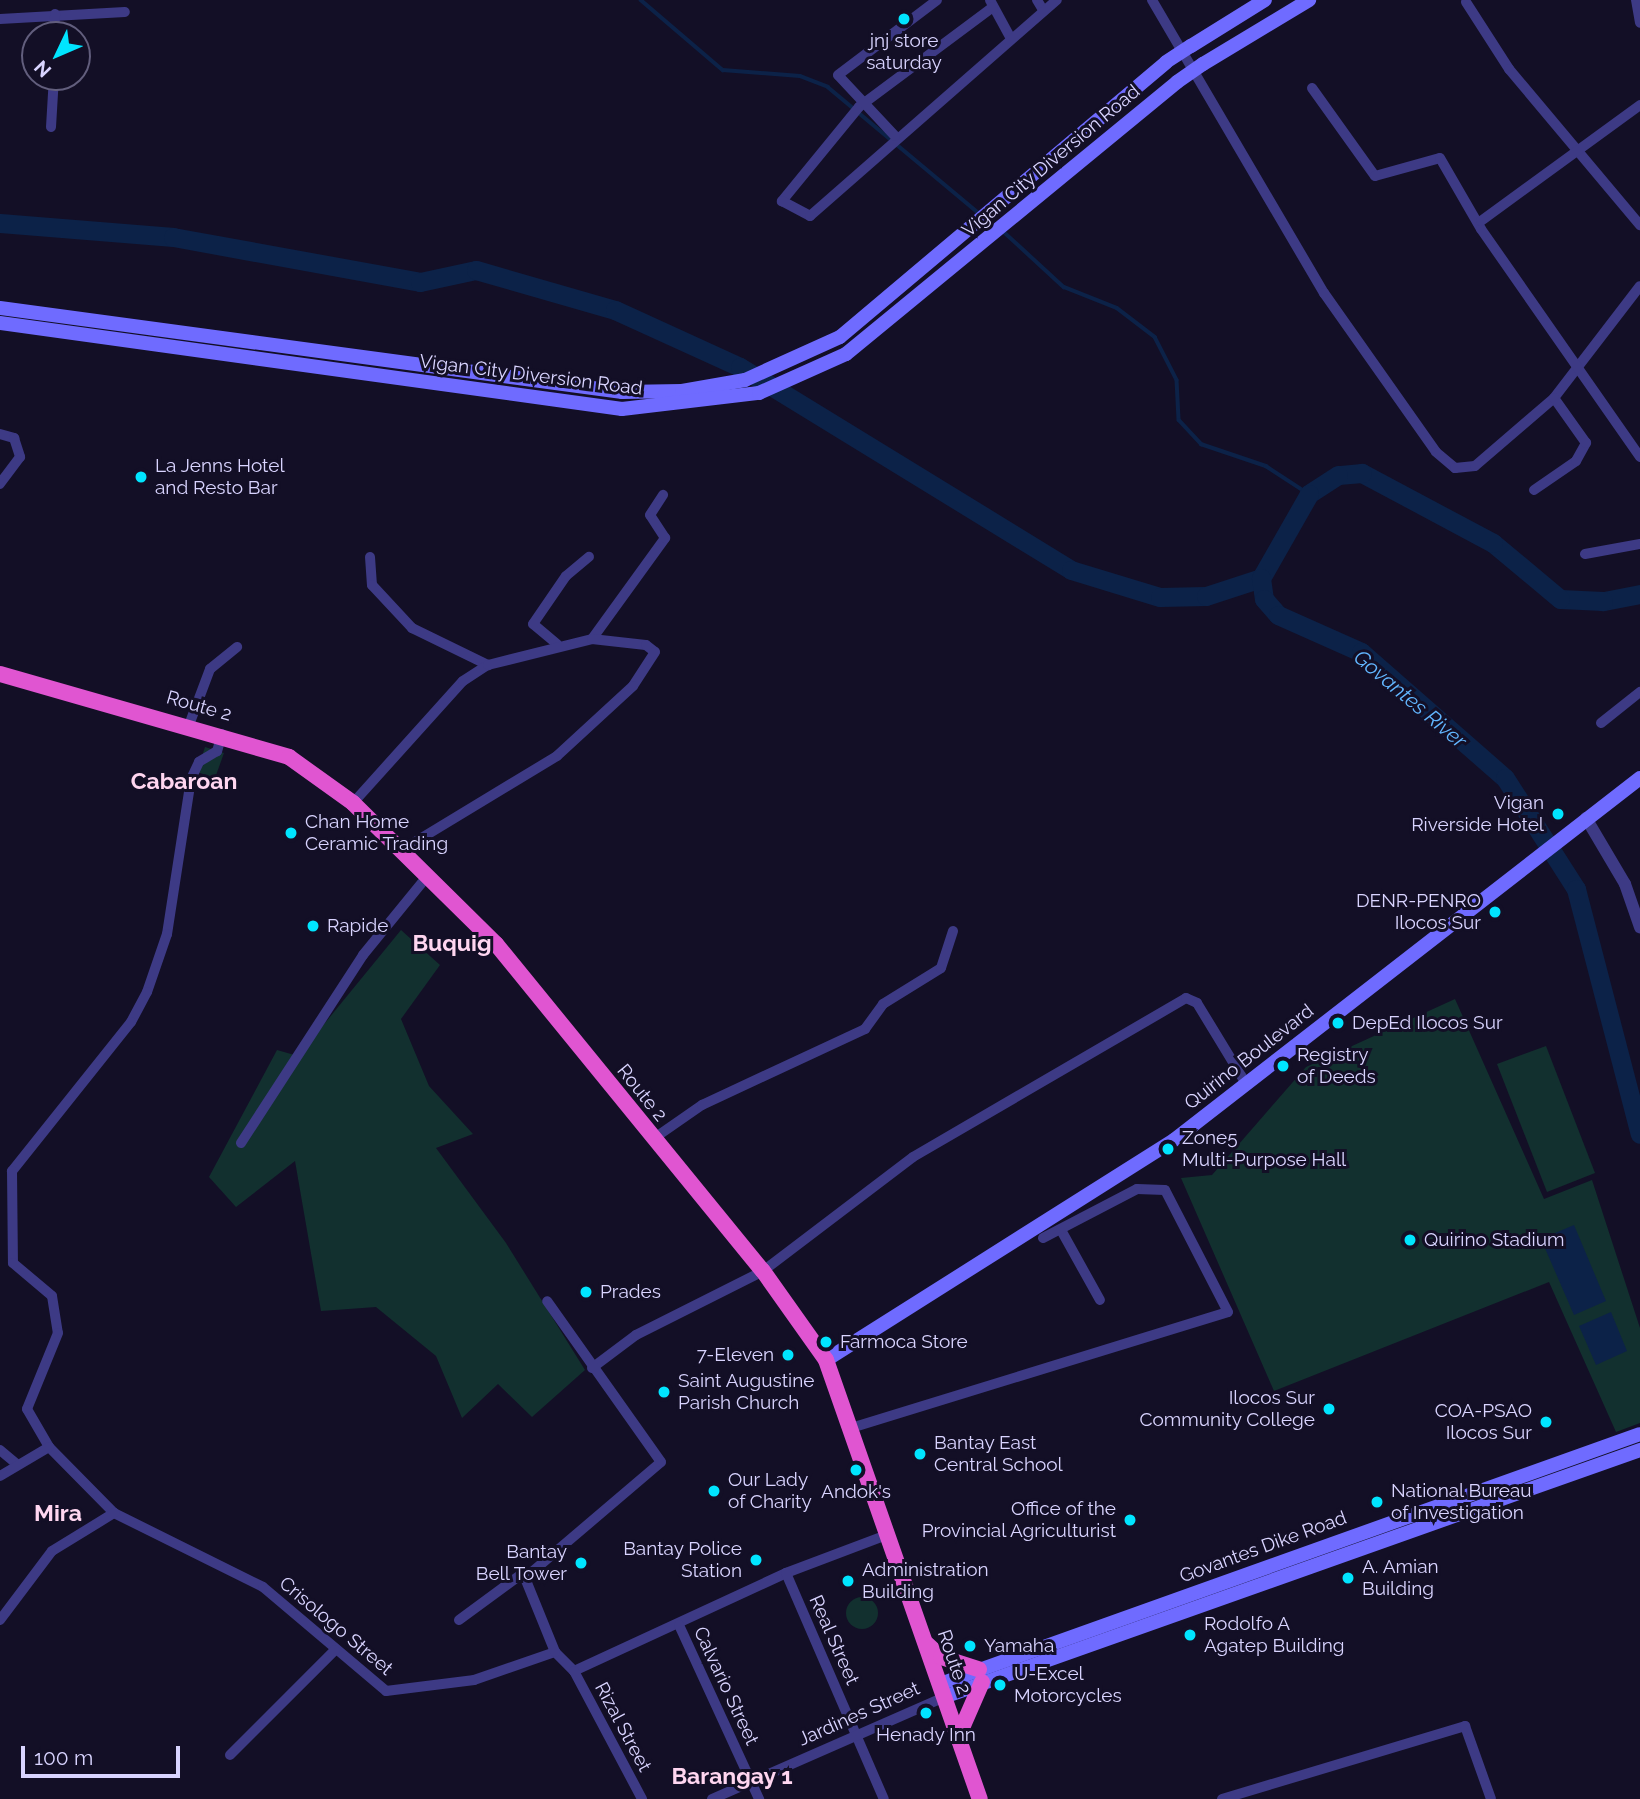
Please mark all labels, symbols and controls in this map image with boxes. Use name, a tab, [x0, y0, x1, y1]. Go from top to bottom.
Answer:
marker: jnj store saturday	[896, 11, 912, 27]
north arrow	[21, 21, 91, 91]
place label: jnj store saturday	[866, 30, 942, 74]
text: N	[29, 56, 55, 82]
street label: Vigan City Diversion Road	[957, 80, 1145, 242]
street label: Vigan City Diversion Road	[418, 350, 644, 400]
place label: La Jenns Hotel and Resto Bar	[155, 455, 285, 499]
marker: La Jenns Hotel and Resto Bar	[133, 469, 149, 485]
water label: Govantes River	[1349, 645, 1471, 753]
street label: Route 2	[164, 686, 234, 726]
district label: Cabaroan	[131, 767, 237, 795]
place label: Vigan Riverside Hotel	[1411, 792, 1544, 836]
marker: Vigan Riverside Hotel	[1550, 806, 1566, 822]
place label: Chan Home Ceramic Trading	[305, 811, 449, 855]
marker: Chan Home Ceramic Trading	[283, 825, 299, 841]
place label: DENR-PENRO Ilocos Sur	[1356, 890, 1481, 934]
marker: DENR-PENRO Ilocos Sur	[1487, 904, 1503, 920]
place label: Rapide	[327, 915, 388, 937]
marker: Rapide	[305, 918, 321, 934]
district label: Buquig	[412, 929, 492, 957]
street label: Quirino Boulevard	[1180, 1000, 1318, 1114]
place label: DepEd Ilocos Sur	[1352, 1012, 1503, 1034]
marker: DepEd Ilocos Sur	[1330, 1015, 1346, 1031]
place label: Registry of Deeds	[1297, 1044, 1376, 1088]
marker: Registry of Deeds	[1275, 1058, 1291, 1074]
street label: Route 2	[612, 1060, 672, 1126]
place label: Zone5 Multi-Purpose Hall	[1182, 1127, 1346, 1171]
marker: Zone5 Multi-Purpose Hall	[1160, 1141, 1176, 1157]
place label: Quirino Stadium	[1424, 1229, 1564, 1251]
marker: Quirino Stadium	[1402, 1232, 1418, 1248]
place label: Prades	[600, 1281, 661, 1303]
marker: Prades	[578, 1284, 594, 1300]
place label: Farmoca Store	[840, 1331, 968, 1353]
marker: Farmoca Store	[818, 1334, 834, 1350]
place label: 7-Eleven	[697, 1344, 774, 1366]
marker: 7-Eleven	[780, 1347, 796, 1363]
place label: Saint Augustine Parish Church	[678, 1370, 815, 1414]
marker: Saint Augustine Parish Church	[656, 1384, 672, 1400]
place label: Ilocos Sur Community College	[1139, 1387, 1315, 1431]
place label: COA-PSAO Ilocos Sur	[1435, 1400, 1532, 1444]
marker: Ilocos Sur Community College	[1321, 1401, 1337, 1417]
marker: COA-PSAO Ilocos Sur	[1538, 1414, 1554, 1430]
place label: Bantay East Central School	[934, 1432, 1063, 1476]
marker: Bantay East Central School	[912, 1446, 928, 1462]
marker: Andok's	[848, 1462, 864, 1478]
place label: Our Lady of Charity	[728, 1469, 812, 1513]
place label: National Bureau of Investigation	[1391, 1480, 1532, 1524]
place label: Andok's	[821, 1481, 891, 1503]
marker: Our Lady of Charity	[706, 1483, 722, 1499]
marker: National Bureau of Investigation	[1369, 1494, 1385, 1510]
place label: Office of the Provincial Agriculturist	[921, 1498, 1116, 1542]
district label: Mira	[34, 1499, 82, 1527]
street label: Govantes Dike Road	[1176, 1506, 1350, 1588]
marker: Office of the Provincial Agriculturist	[1122, 1512, 1138, 1528]
place label: Bantay Police Station	[623, 1538, 742, 1582]
place label: Bantay Bell Tower	[475, 1541, 567, 1585]
marker: Bantay Police Station	[748, 1552, 764, 1568]
marker: Bantay Bell Tower	[573, 1555, 589, 1571]
place label: A. Amian Building	[1362, 1556, 1439, 1600]
place label: Administration Building	[862, 1559, 989, 1603]
marker: A. Amian Building	[1340, 1570, 1356, 1586]
street label: Crisologo Street	[275, 1572, 397, 1680]
marker: Administration Building	[840, 1573, 856, 1589]
street label: Real Street	[804, 1591, 864, 1689]
place label: Rodolfo A Agatep Building	[1204, 1613, 1345, 1657]
street label: Calvario Street	[689, 1623, 763, 1749]
street label: Route 2	[932, 1627, 976, 1697]
marker: Rodolfo A Agatep Building	[1182, 1627, 1198, 1643]
place label: Yamaha	[984, 1635, 1054, 1657]
marker: Yamaha	[962, 1638, 978, 1654]
place label: U-Excel Motorcycles	[1014, 1663, 1122, 1707]
street label: Jardines Street	[795, 1677, 923, 1751]
marker: U-Excel Motorcycles	[992, 1677, 1008, 1693]
street label: Rizal Street	[590, 1678, 656, 1776]
marker: Henady Inn	[918, 1705, 934, 1721]
place label: Henady Inn	[876, 1724, 976, 1746]
scale bar	[24, 1732, 184, 1776]
text: 100 m	[34, 1745, 93, 1770]
district label: Barangay 1	[671, 1762, 793, 1790]

